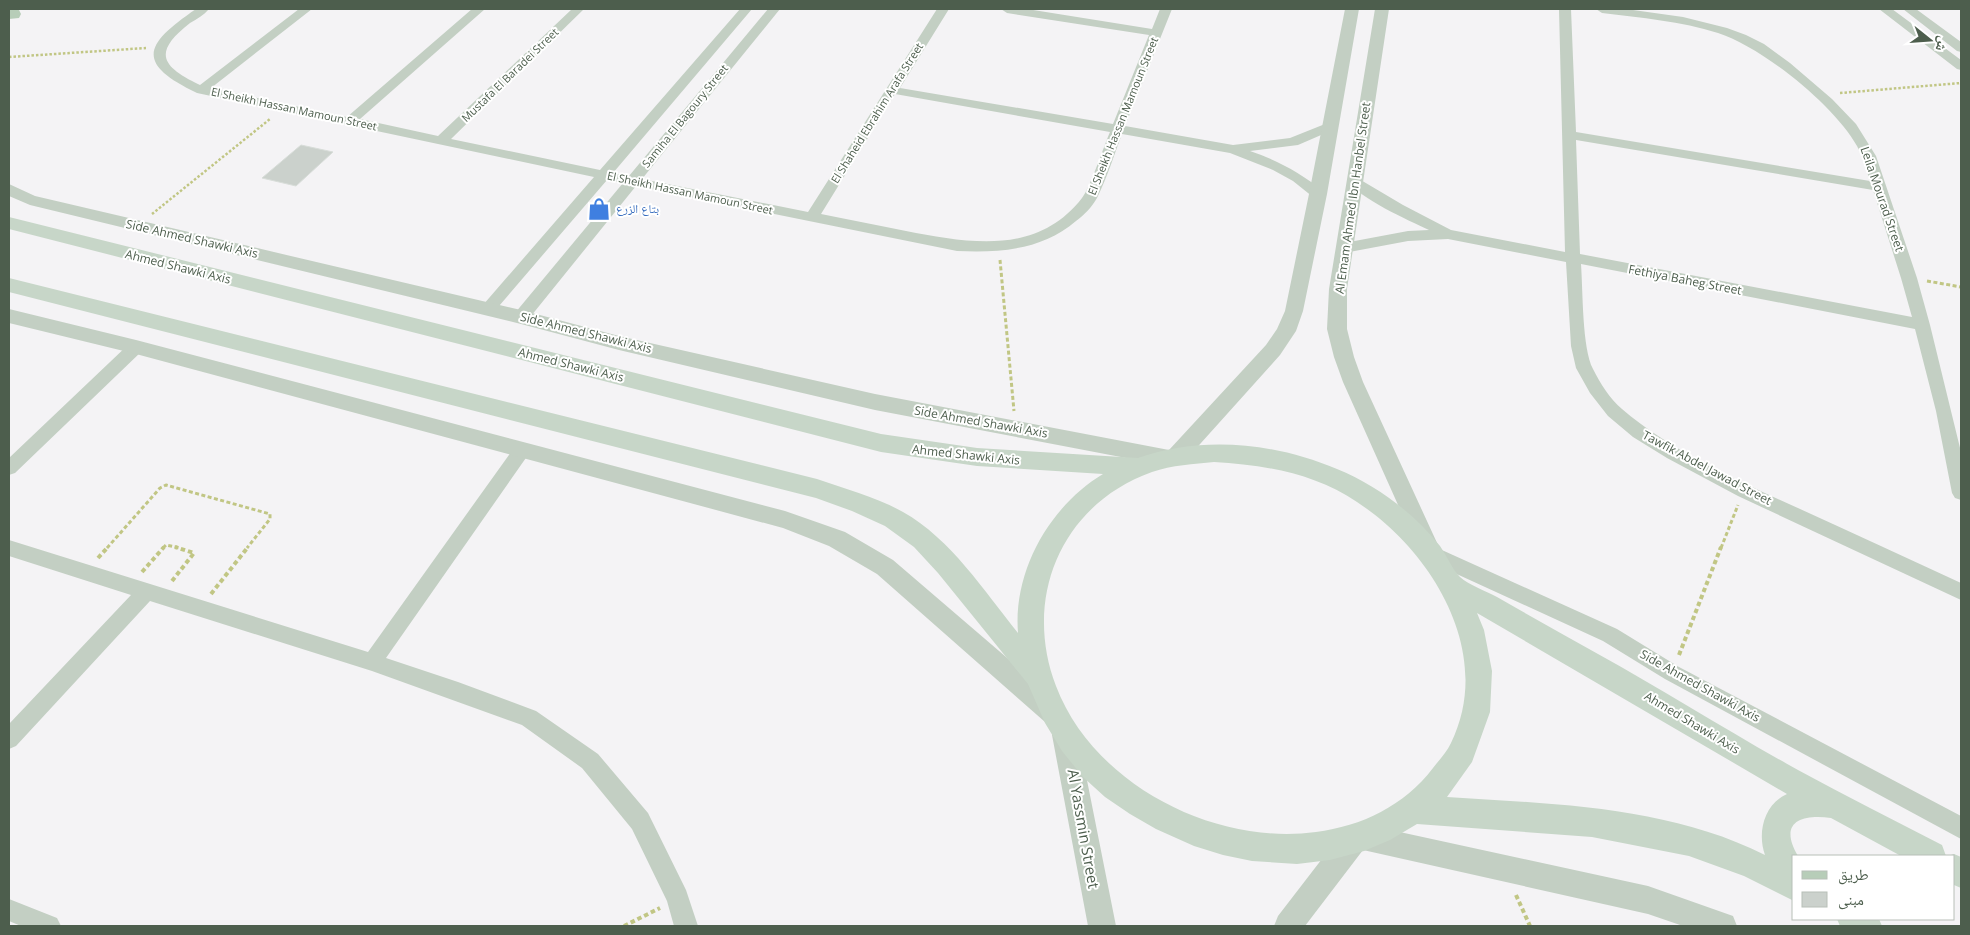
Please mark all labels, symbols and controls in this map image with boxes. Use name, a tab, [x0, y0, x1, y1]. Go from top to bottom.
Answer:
north arrow	[1905, 15, 1955, 65]
street label: Mustafa El Baradei Street	[458, 24, 561, 125]
text: ش	[1932, 34, 1954, 54]
street label: El Sheikh Hassan Mamoun Street	[1084, 35, 1161, 197]
street label: El Shaheid Ebrahim Arafa Street	[827, 40, 926, 186]
street label: Samiha El Bagoury Street	[638, 61, 731, 170]
street label: El Sheikh Hassan Mamoun Street	[210, 84, 378, 133]
street label: Al Emam Ahmed Ibn Hanbel Street	[1331, 101, 1374, 295]
street label: Leila Mourad Street	[1857, 144, 1908, 253]
street label: El Sheikh Hassan Mamoun Street	[606, 168, 774, 217]
shop icon: بتاع الزرع	[586, 196, 612, 222]
place label: بتاع الزرع	[616, 200, 659, 217]
street label: Side Ahmed Shawki Axis	[124, 215, 260, 262]
street label: Ahmed Shawki Axis	[124, 245, 233, 288]
street label: Fethiya Baheg Street	[1627, 260, 1743, 299]
street label: Side Ahmed Shawki Axis	[519, 308, 654, 357]
street label: Ahmed Shawki Axis	[517, 343, 626, 386]
street label: Side Ahmed Shawki Axis	[913, 401, 1049, 442]
street label: Tawfik Abdel Jawad Street	[1640, 426, 1775, 509]
street label: Ahmed Shawki Axis	[911, 440, 1021, 469]
street label: Side Ahmed Shawki Axis	[1637, 647, 1763, 725]
street label: Ahmed Shawki Axis	[1642, 689, 1742, 757]
street label: Al Yassmin Street	[1064, 768, 1104, 890]
legend	[1792, 855, 1955, 920]
text: طريق	[1838, 864, 1869, 885]
text: مبنى	[1838, 889, 1864, 910]

